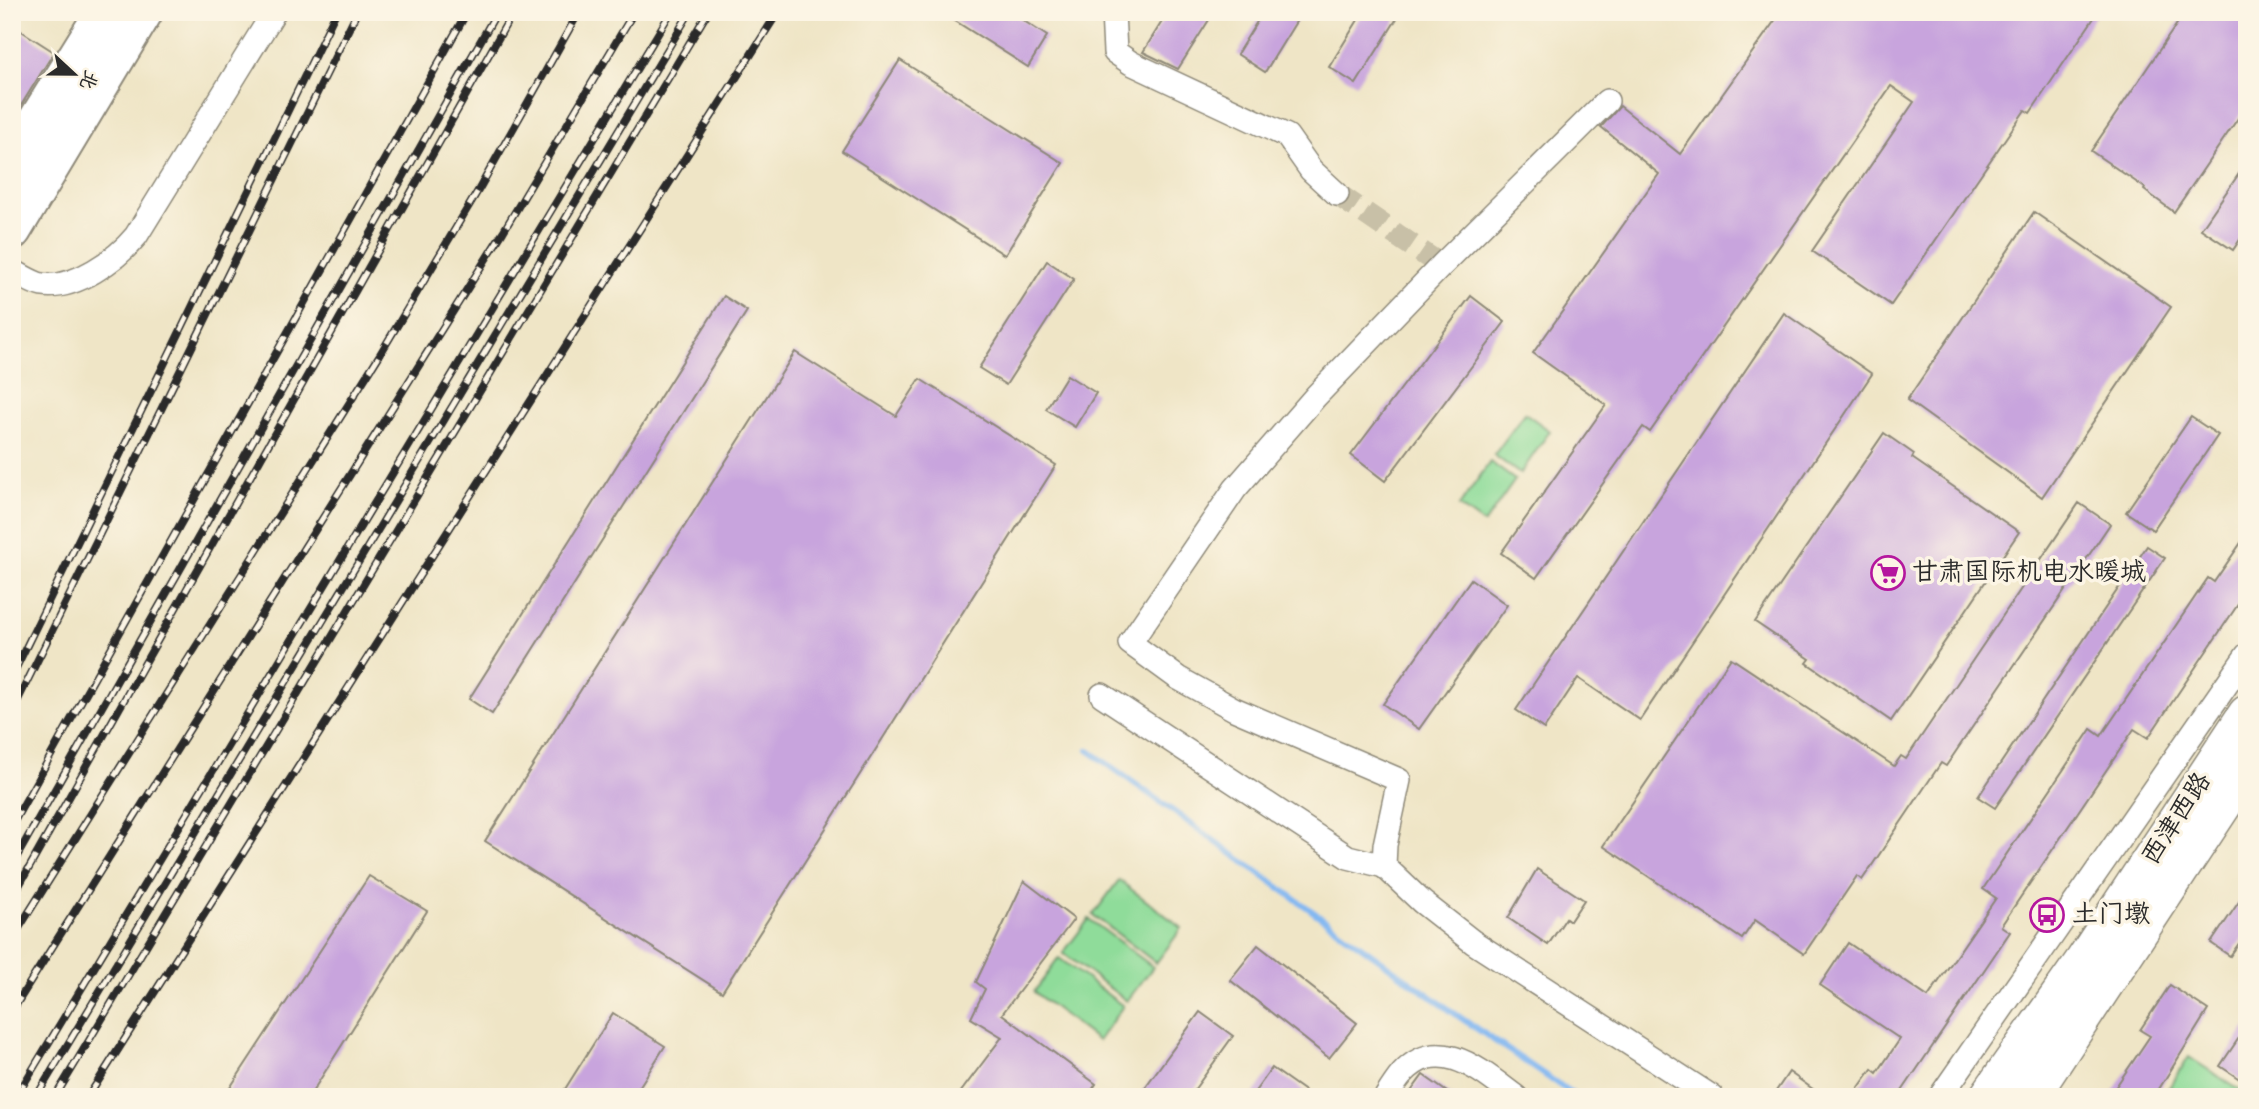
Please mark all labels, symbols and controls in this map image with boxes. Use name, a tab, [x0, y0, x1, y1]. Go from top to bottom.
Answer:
north arrow	[38, 38, 108, 108]
text: 北	[73, 66, 104, 93]
supermarket icon: 甘肃国际机电水暖城	[1869, 554, 1907, 592]
place label: 甘肃国际机电水暖城	[1912, 556, 2146, 590]
street label: 西津西路	[2134, 766, 2220, 872]
bus stop icon: 土门墩	[2028, 896, 2066, 934]
place label: 土门墩	[2072, 898, 2150, 932]

